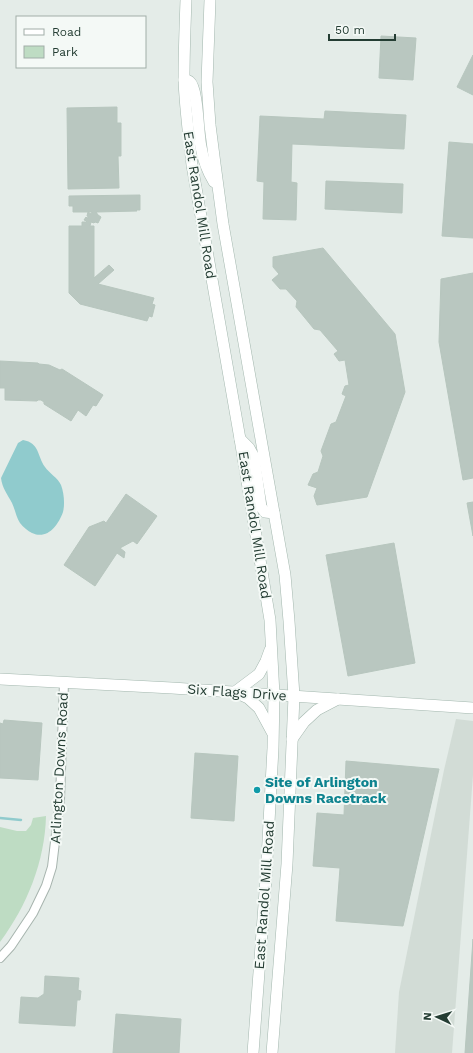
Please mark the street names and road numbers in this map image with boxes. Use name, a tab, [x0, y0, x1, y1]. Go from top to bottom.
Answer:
street label: East Randol Mill Road	[180, 130, 220, 280]
street label: East Randol Mill Road	[235, 450, 275, 600]
street label: Six Flags Drive	[187, 681, 287, 703]
street label: Arlington Downs Road	[47, 692, 71, 844]
street label: East Randol Mill Road	[251, 820, 277, 970]

